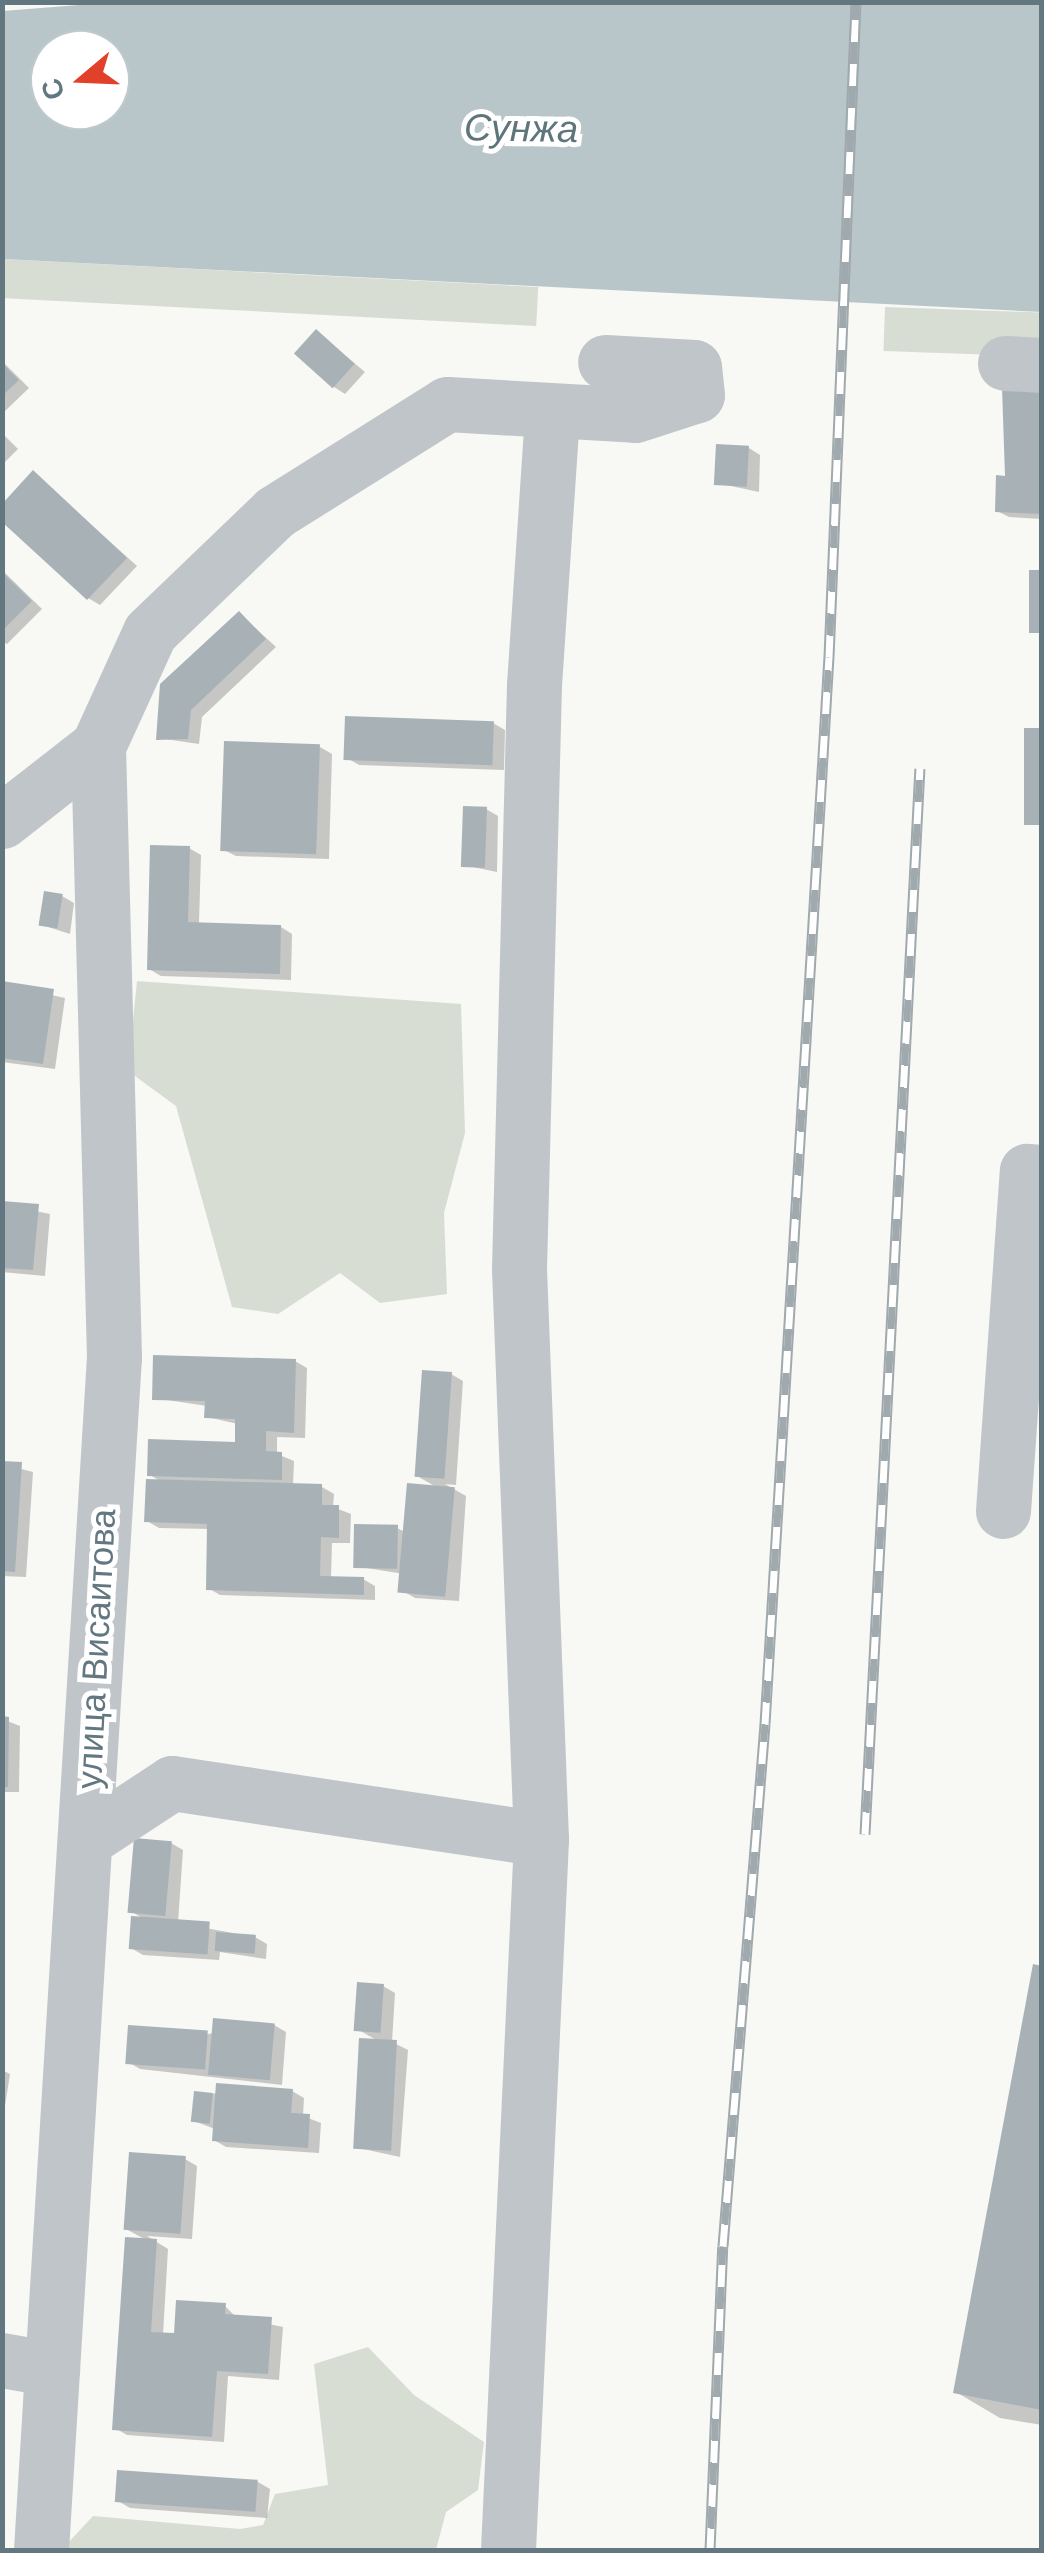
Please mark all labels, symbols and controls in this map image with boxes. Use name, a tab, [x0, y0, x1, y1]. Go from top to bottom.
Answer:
north arrow	[30, 30, 130, 130]
text: С	[34, 74, 72, 104]
water label: Сунжа	[464, 105, 578, 153]
street label: улица Висаитова	[68, 1508, 124, 1790]

